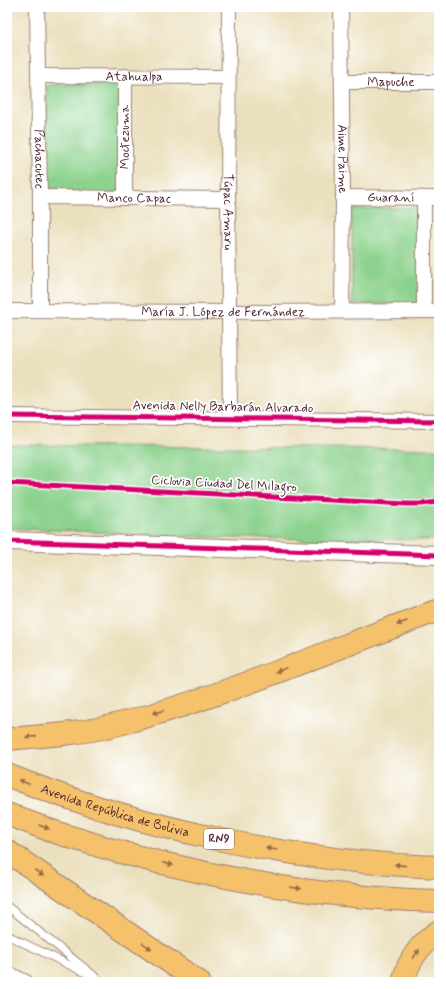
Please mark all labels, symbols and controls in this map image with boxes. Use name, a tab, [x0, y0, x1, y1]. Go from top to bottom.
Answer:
street label: Atahualpa	[106, 68, 162, 85]
street label: Mapuche	[367, 74, 415, 91]
street label: Moctezuma	[117, 105, 134, 169]
street label: Aime Paime	[334, 124, 351, 194]
street label: Pachacutec	[30, 129, 48, 189]
street label: Túpac Amaru	[219, 174, 237, 250]
street label: Manco Capac	[97, 189, 171, 207]
street label: Guaraní	[367, 189, 415, 206]
street label: María J. López de Fernández	[141, 303, 305, 321]
street label: Avenida Nelly Barbarán Alvarado	[132, 397, 314, 417]
street label: Ciclovia Ciudad Del Milagro	[151, 472, 297, 498]
one-way arrow	[396, 621, 408, 627]
one-way arrow	[275, 667, 287, 673]
one-way arrow	[152, 709, 164, 715]
one-way arrow	[25, 733, 37, 740]
one-way arrow	[19, 779, 30, 785]
street label: Avenida República de Bolivia	[38, 780, 191, 841]
one-way arrow	[38, 825, 50, 831]
road number: RN9	[204, 829, 234, 849]
one-way arrow	[265, 846, 277, 852]
one-way arrow	[162, 861, 174, 867]
one-way arrow	[394, 862, 406, 869]
one-way arrow	[34, 869, 45, 877]
one-way arrow	[290, 885, 302, 891]
one-way arrow	[142, 942, 152, 950]
one-way arrow	[412, 948, 421, 959]

